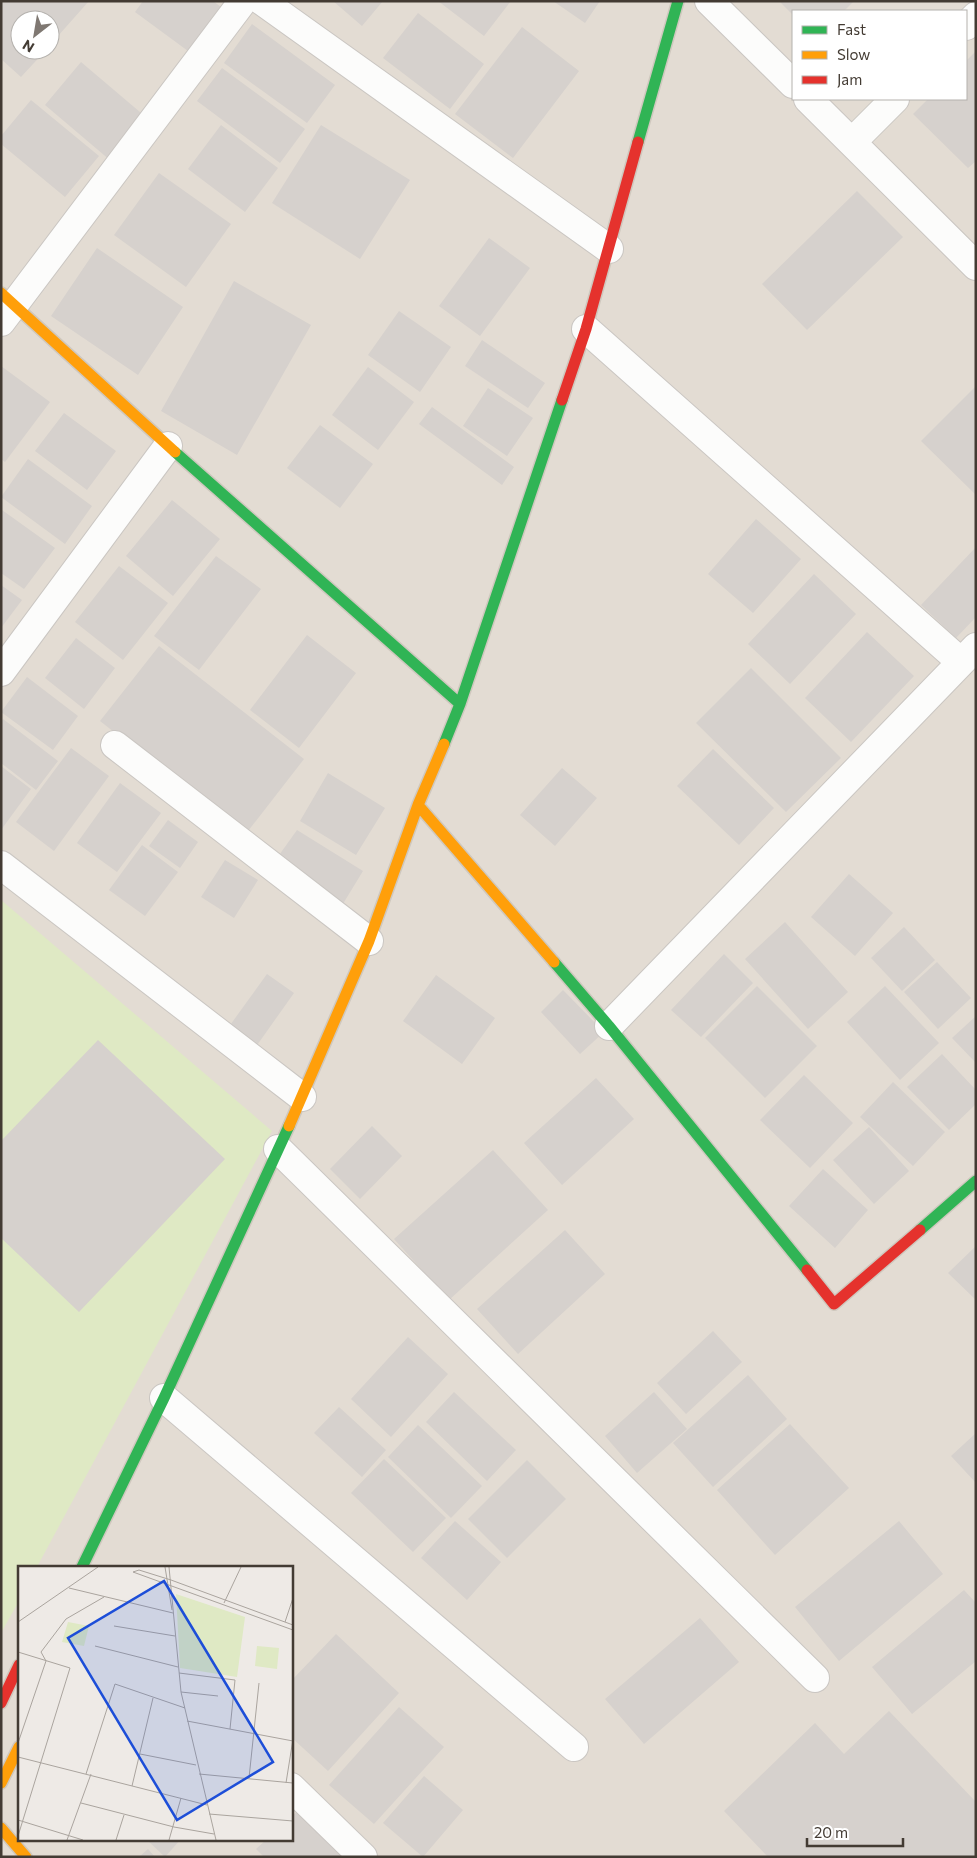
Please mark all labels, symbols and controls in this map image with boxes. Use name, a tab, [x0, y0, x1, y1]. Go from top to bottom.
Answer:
north arrow	[10, 10, 60, 60]
legend	[792, 10, 967, 100]
text: Fast	[837, 20, 866, 38]
text: N	[19, 37, 37, 57]
text: Slow	[837, 45, 870, 63]
text: Jam	[837, 70, 862, 88]
inset map	[18, 1566, 292, 1840]
scale bar	[807, 1816, 903, 1848]
text: 20 m	[814, 1823, 848, 1841]

